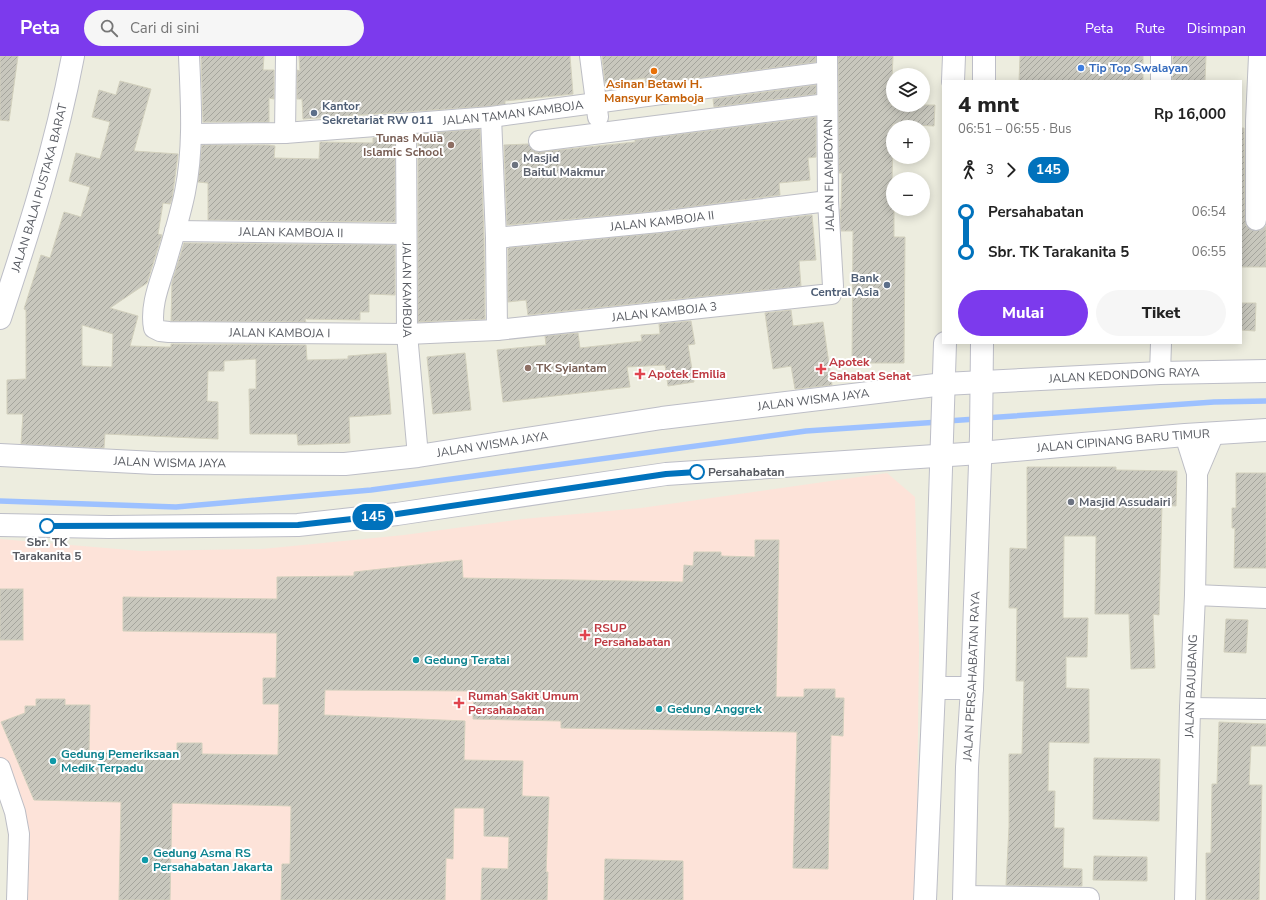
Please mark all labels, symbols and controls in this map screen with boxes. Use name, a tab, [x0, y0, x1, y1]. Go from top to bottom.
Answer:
search box	[84, 10, 364, 46]
text: Peta	[20, 15, 60, 41]
icon: search	[98, 17, 120, 39]
text: Cari di sini	[130, 18, 199, 38]
text: Peta	[1085, 19, 1113, 38]
text: Rute	[1135, 19, 1165, 38]
text: Disimpan	[1187, 19, 1246, 38]
place label: Tip Top Swalayan	[1089, 60, 1188, 76]
marker: Tip Top Swalayan	[1076, 63, 1086, 73]
marker: Asinan Betawi H. Mansyur Kamboja	[649, 66, 659, 76]
map controls	[886, 68, 930, 216]
button: layers	[886, 68, 930, 112]
place label: Asinan Betawi H. Mansyur Kamboja	[604, 76, 704, 106]
text: 4 mnt	[958, 90, 1019, 120]
street label: JALAN TAMAN KAMBOJA	[441, 97, 585, 129]
place label: Kantor Sekretariat RW 011	[322, 98, 433, 128]
street label: JALAN BALAI PUSTAKA BARAT	[7, 101, 71, 275]
text: Rp 16,000	[1154, 104, 1226, 124]
marker: Kantor Sekretariat RW 011	[309, 108, 319, 118]
street label: JALAN FLAMBOYAN	[820, 119, 838, 232]
button: +	[886, 120, 930, 164]
text: 06:51 – 06:55 · Bus	[958, 120, 1072, 138]
place label: Tunas Mulia Islamic School	[363, 130, 443, 160]
marker: Tunas Mulia Islamic School	[446, 140, 456, 150]
place label: Masjid Baitul Makmur	[523, 150, 605, 180]
icon: walk	[958, 159, 980, 181]
icon: forward	[1000, 159, 1022, 181]
marker: Masjid Baitul Makmur	[510, 160, 520, 170]
text: 145	[1036, 160, 1061, 179]
text: 3	[986, 161, 994, 179]
button: −	[886, 172, 930, 216]
text: Persahabatan	[988, 202, 1084, 222]
text: 06:54	[1192, 203, 1226, 221]
street label: JALAN KAMBOJA II	[608, 207, 715, 235]
street label: JALAN KAMBOJA II	[238, 224, 343, 241]
street label: JALAN KAMBOJA	[399, 241, 415, 338]
text: Sbr. TK Tarakanita 5	[988, 242, 1129, 262]
text: 06:55	[1192, 243, 1226, 261]
place label: Bank Central Asia	[811, 270, 880, 300]
marker: Bank Central Asia	[882, 280, 892, 290]
button: Mulai	[958, 290, 1088, 336]
button: Tiket	[1096, 290, 1226, 336]
street label: JALAN KAMBOJA 3	[610, 298, 718, 326]
street label: JALAN KAMBOJA I	[228, 324, 330, 341]
place label: Apotek Sahabat Sehat	[829, 354, 911, 384]
place label: TK Syiantam	[536, 360, 607, 376]
marker: TK Syiantam	[523, 363, 533, 373]
marker: Apotek Sahabat Sehat	[816, 364, 826, 374]
street label: JALAN KEDONDONG RAYA	[1047, 364, 1200, 387]
place label: Apotek Emilia	[648, 366, 726, 382]
marker: Apotek Emilia	[635, 369, 645, 379]
street label: JALAN WISMA JAYA	[756, 385, 870, 415]
street label: JALAN CIPINANG BARU TIMUR	[1035, 425, 1210, 456]
street label: JALAN WISMA JAYA	[435, 428, 549, 461]
street label: JALAN WISMA JAYA	[112, 453, 226, 471]
marker: Persahabatan	[689, 464, 705, 480]
place label: Persahabatan	[708, 464, 785, 480]
place label: Masjid Assudairi	[1079, 494, 1171, 510]
marker: Masjid Assudairi	[1066, 497, 1076, 507]
line badge: 145	[350, 504, 396, 530]
text: 145	[360, 507, 386, 526]
marker: Sbr. TK Tarakanita 5	[39, 518, 55, 534]
place label: Sbr. TK Tarakanita 5	[13, 534, 81, 564]
street label: JALAN PERSAHABATAN RAYA	[959, 591, 983, 763]
place label: RSUP Persahabatan	[594, 620, 671, 650]
marker: RSUP Persahabatan	[579, 629, 591, 641]
street label: JALAN BAJUBANG	[1181, 634, 1201, 739]
place label: Gedung Teratai	[424, 652, 509, 668]
marker: Gedung Teratai	[411, 655, 421, 665]
place label: Rumah Sakit Umum Persahabatan	[468, 688, 579, 718]
marker: Rumah Sakit Umum Persahabatan	[453, 697, 465, 709]
place label: Gedung Anggrek	[667, 701, 763, 717]
marker: Gedung Anggrek	[654, 704, 664, 714]
place label: Gedung Pemeriksaan Medik Terpadu	[61, 746, 179, 776]
marker: Gedung Pemeriksaan Medik Terpadu	[48, 756, 58, 766]
place label: Gedung Asma RS Persahabatan Jakarta	[153, 845, 273, 875]
marker: Gedung Asma RS Persahabatan Jakarta	[140, 855, 150, 865]

